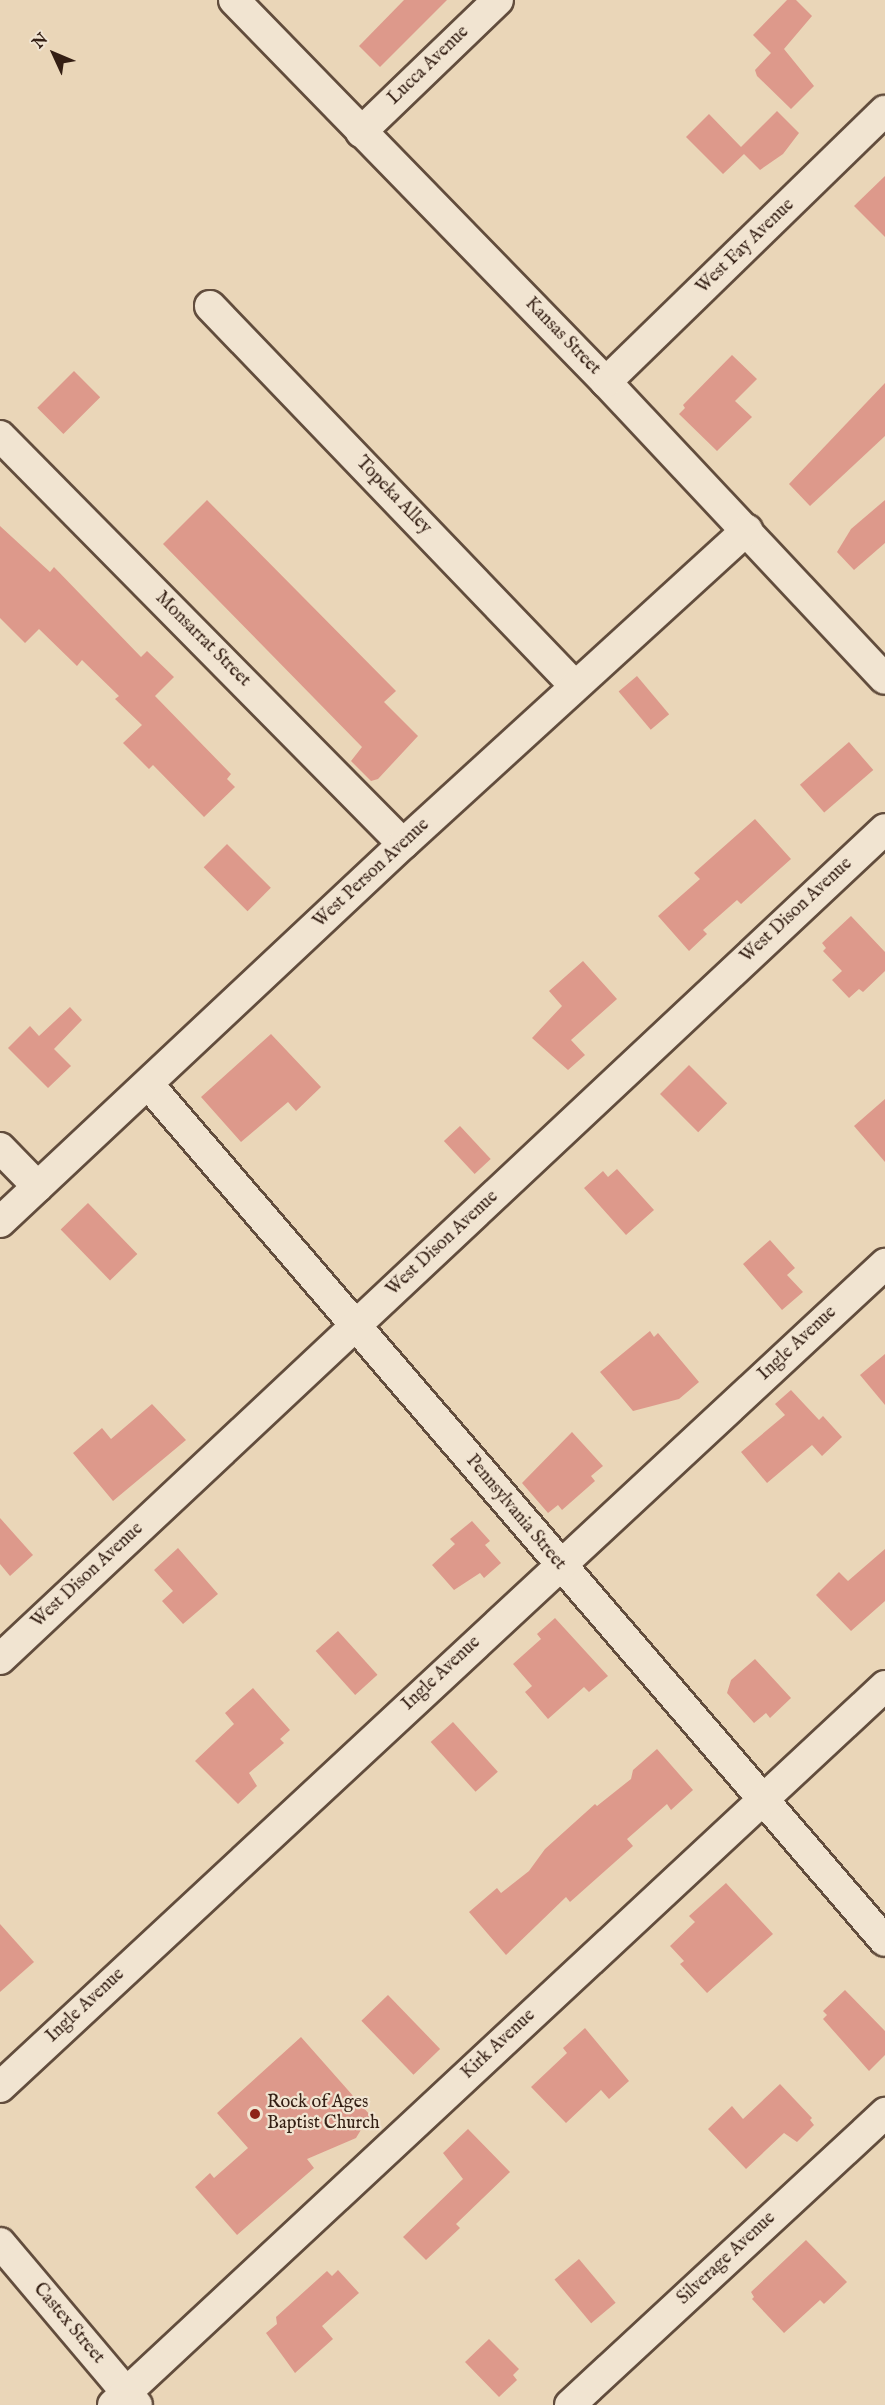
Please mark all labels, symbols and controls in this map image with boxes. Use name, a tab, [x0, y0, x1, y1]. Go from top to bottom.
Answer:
street label: Lucca Avenue	[384, 22, 474, 110]
north arrow	[24, 24, 84, 84]
text: N	[29, 30, 53, 53]
street label: West Fay Avenue	[693, 195, 799, 299]
street label: Kansas Street	[520, 294, 604, 380]
street label: Topeka Alley	[351, 453, 435, 539]
street label: Monsarrat Street	[150, 588, 254, 692]
street label: West Person Avenue	[310, 815, 434, 933]
street label: West Dison Avenue	[737, 854, 857, 968]
street label: West Dison Avenue	[383, 1187, 503, 1301]
street label: Ingle Avenue	[754, 1302, 842, 1386]
street label: Pennsylvania Street	[460, 1451, 570, 1575]
street label: West Dison Avenue	[28, 1519, 148, 1633]
street label: Ingle Avenue	[398, 1632, 486, 1716]
street label: Ingle Avenue	[42, 1964, 130, 2048]
street label: Kirk Avenue	[458, 2005, 540, 2085]
place label: Rock of Ages Baptist Church	[267, 2093, 379, 2136]
marker: Rock of Ages Baptist Church	[248, 2107, 262, 2121]
street label: Silverage Avenue	[673, 2208, 781, 2310]
street label: Castex Street	[28, 2279, 108, 2369]

